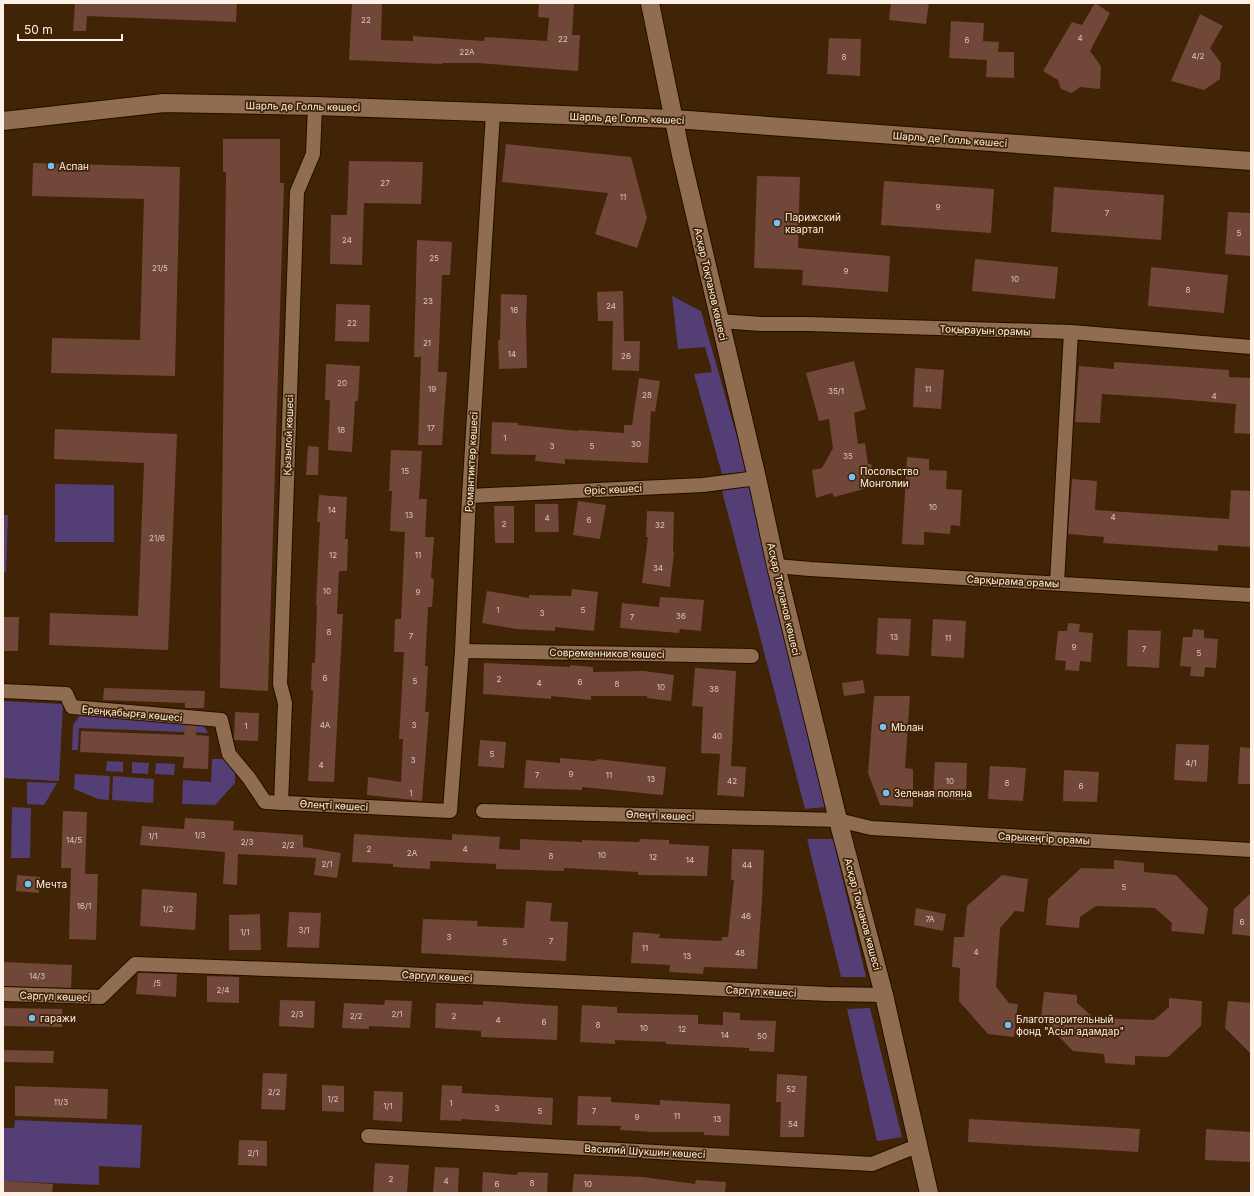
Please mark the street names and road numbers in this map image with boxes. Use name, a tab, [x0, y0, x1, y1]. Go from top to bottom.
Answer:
street label: Шарль де Голль көшесі	[246, 99, 360, 113]
street label: Шарль де Голль көшесі	[569, 110, 685, 126]
street label: Шарль де Голль көшесі	[892, 129, 1008, 149]
street label: Асқар Тоқпанов көшесі	[692, 226, 730, 342]
street label: Тоқырауын орамы	[939, 322, 1031, 338]
street label: Қызылой көшесі	[281, 394, 295, 476]
street label: Романтиктер көшесі	[462, 412, 480, 512]
street label: Өріс көшесі	[584, 481, 642, 497]
street label: Асқар Тоқпанов көшесі	[765, 541, 803, 657]
street label: Сарқырама орамы	[966, 573, 1060, 589]
street label: Современников көшесі	[549, 646, 665, 660]
street label: Ереңқабырға көшесі	[81, 703, 183, 723]
street label: Өлеңті көшесі	[299, 797, 369, 813]
street label: Өлеңті көшесі	[626, 808, 694, 822]
street label: Сарыкеңгір орамы	[998, 830, 1090, 846]
street label: Асқар Тоқпанов көшесі	[842, 857, 884, 971]
street label: Саргүл көшесі	[401, 968, 473, 984]
street label: Саргүл көшесі	[725, 983, 797, 999]
street label: Саргүл көшесі	[19, 989, 91, 1003]
street label: Василий Шукшин көшесі	[584, 1142, 706, 1160]

